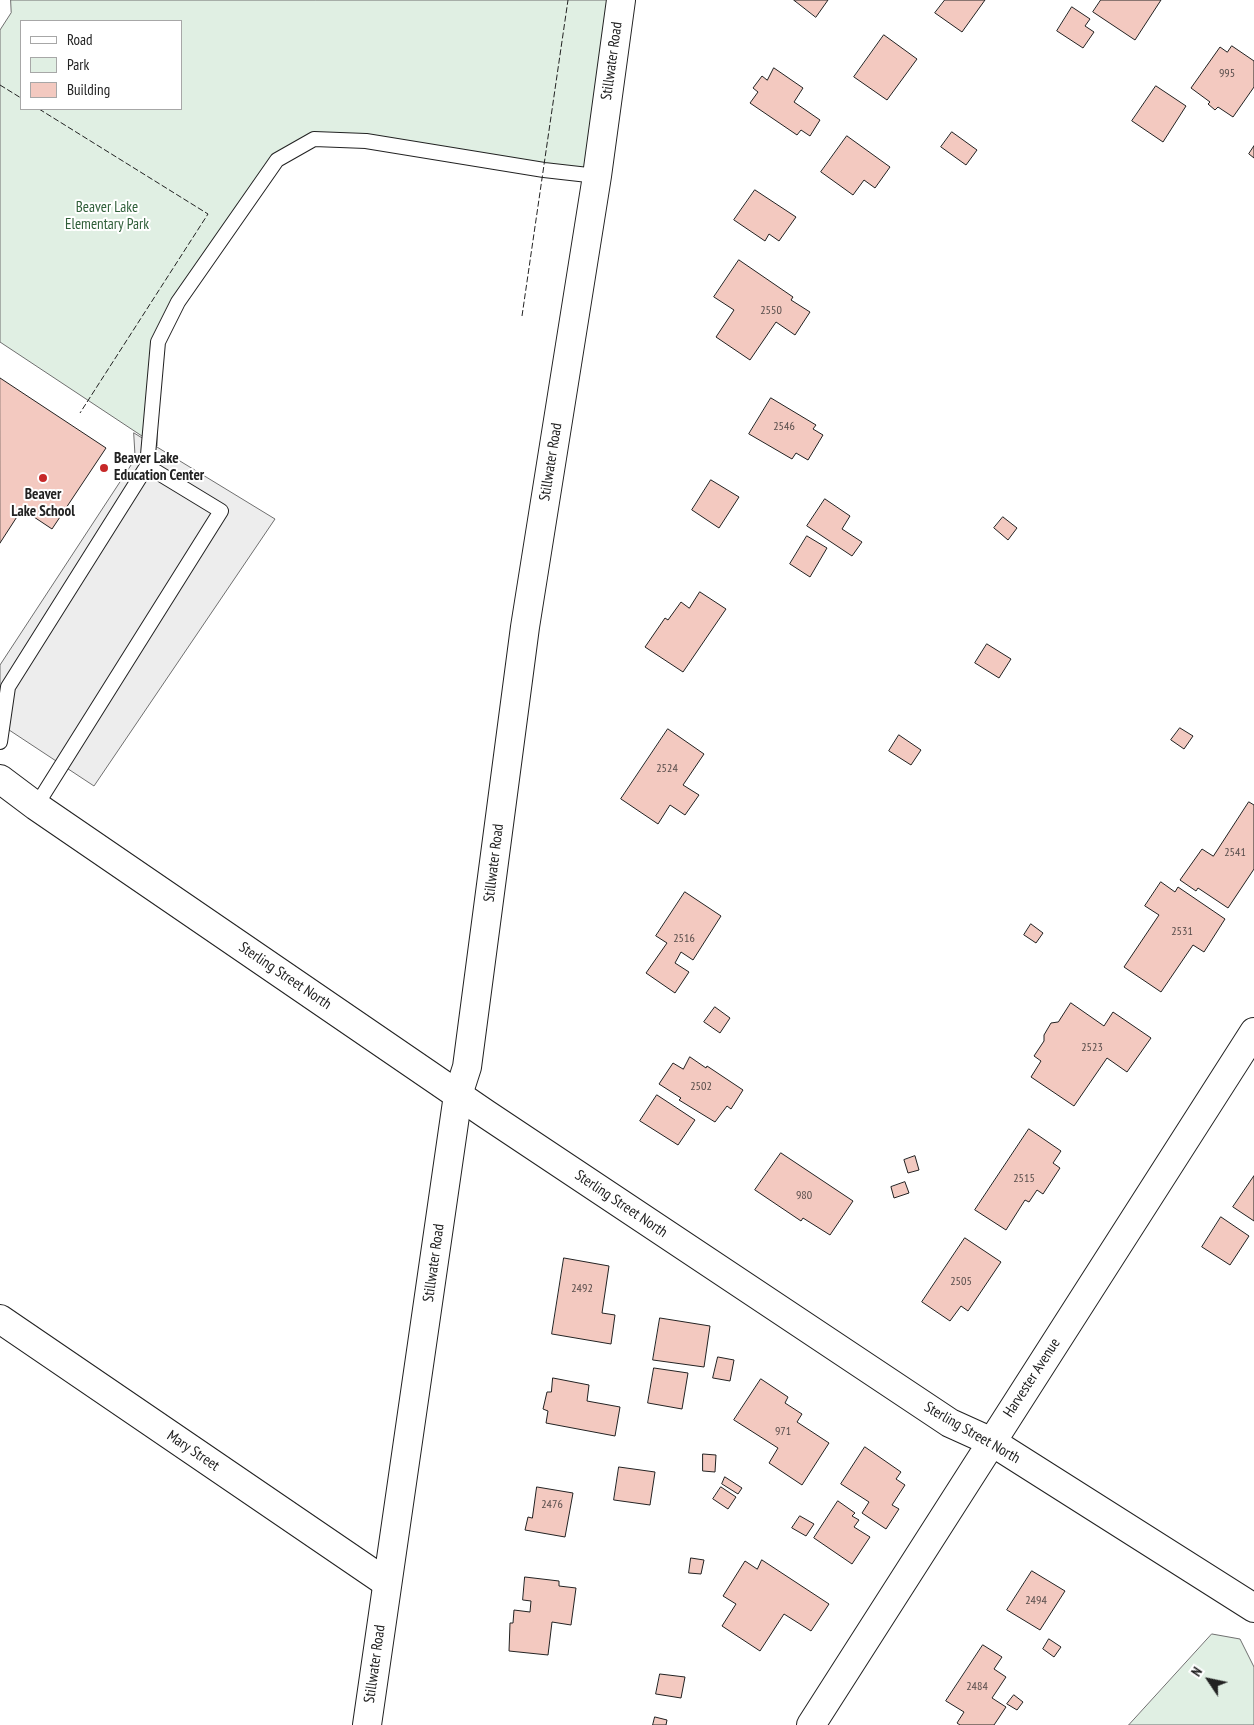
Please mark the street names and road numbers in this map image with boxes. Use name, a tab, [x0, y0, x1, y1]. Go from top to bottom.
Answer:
street label: Stillwater Road	[598, 21, 626, 101]
street label: Stillwater Road	[536, 422, 566, 502]
street label: Stillwater Road	[480, 823, 508, 903]
street label: Sterling Street North	[235, 938, 335, 1014]
street label: Sterling Street North	[571, 1166, 671, 1242]
street label: Stillwater Road	[420, 1223, 448, 1303]
street label: Harvester Avenue	[1000, 1335, 1064, 1421]
street label: Sterling Street North	[921, 1398, 1023, 1468]
street label: Mary Street	[163, 1427, 223, 1475]
street label: Stillwater Road	[361, 1624, 389, 1704]

